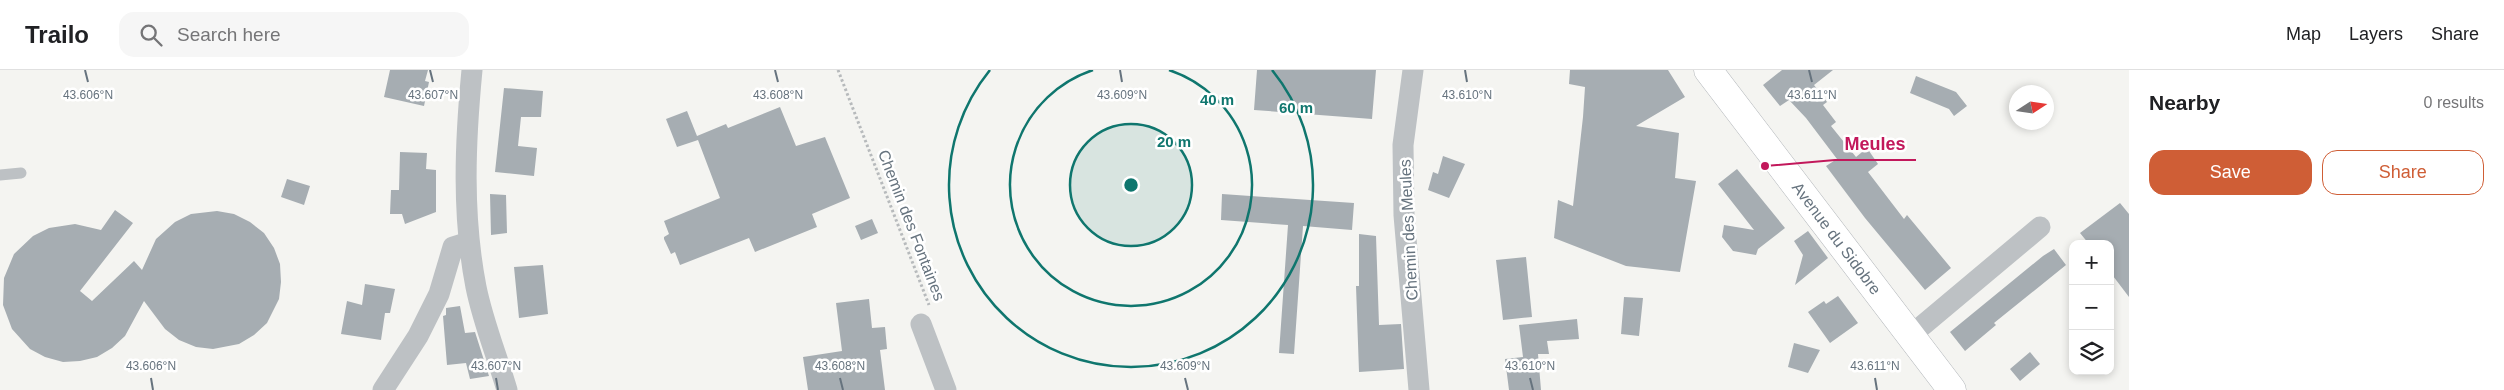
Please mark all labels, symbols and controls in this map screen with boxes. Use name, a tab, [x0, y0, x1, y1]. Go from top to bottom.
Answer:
search box	[119, 12, 469, 57]
text: Trailo	[25, 21, 89, 48]
icon: search	[137, 21, 165, 49]
text: Search here	[177, 24, 281, 45]
text: Map	[2286, 24, 2321, 44]
text: Layers	[2349, 24, 2403, 44]
text: Share	[2431, 24, 2479, 44]
north arrow	[2009, 85, 2054, 130]
text: 43.606°N	[63, 88, 113, 102]
text: 43.607°N	[408, 88, 458, 102]
text: 43.608°N	[753, 88, 803, 102]
text: 43.609°N	[1097, 88, 1147, 102]
text: 43.610°N	[1442, 88, 1492, 102]
text: 43.611°N	[1787, 88, 1837, 102]
text: 40 m	[1200, 91, 1234, 108]
text: Nearby	[2149, 91, 2220, 114]
text: 0 results	[2424, 94, 2484, 111]
text: 60 m	[1279, 99, 1313, 116]
callout: Meules	[1835, 127, 1916, 160]
text: 20 m	[1157, 133, 1191, 150]
text: Meules	[1844, 134, 1906, 154]
street label: Chemin des Fontaines	[875, 147, 948, 303]
button: Save	[2149, 150, 2312, 195]
button: Share	[2322, 150, 2484, 195]
street label: Chemin des Meules	[1396, 159, 1421, 301]
centre of rings	[1122, 176, 1140, 194]
street label: Avenue du Sidobre	[1789, 179, 1884, 298]
map controls	[2069, 240, 2114, 375]
button: +	[2069, 240, 2114, 285]
button: −	[2069, 285, 2114, 330]
button: layers	[2069, 330, 2114, 375]
text: 43.606°N	[126, 359, 176, 373]
text: 43.607°N	[471, 359, 521, 373]
text: 43.608°N	[815, 359, 865, 373]
text: 43.609°N	[1160, 359, 1210, 373]
text: 43.610°N	[1505, 359, 1555, 373]
text: 43.611°N	[1850, 359, 1900, 373]

